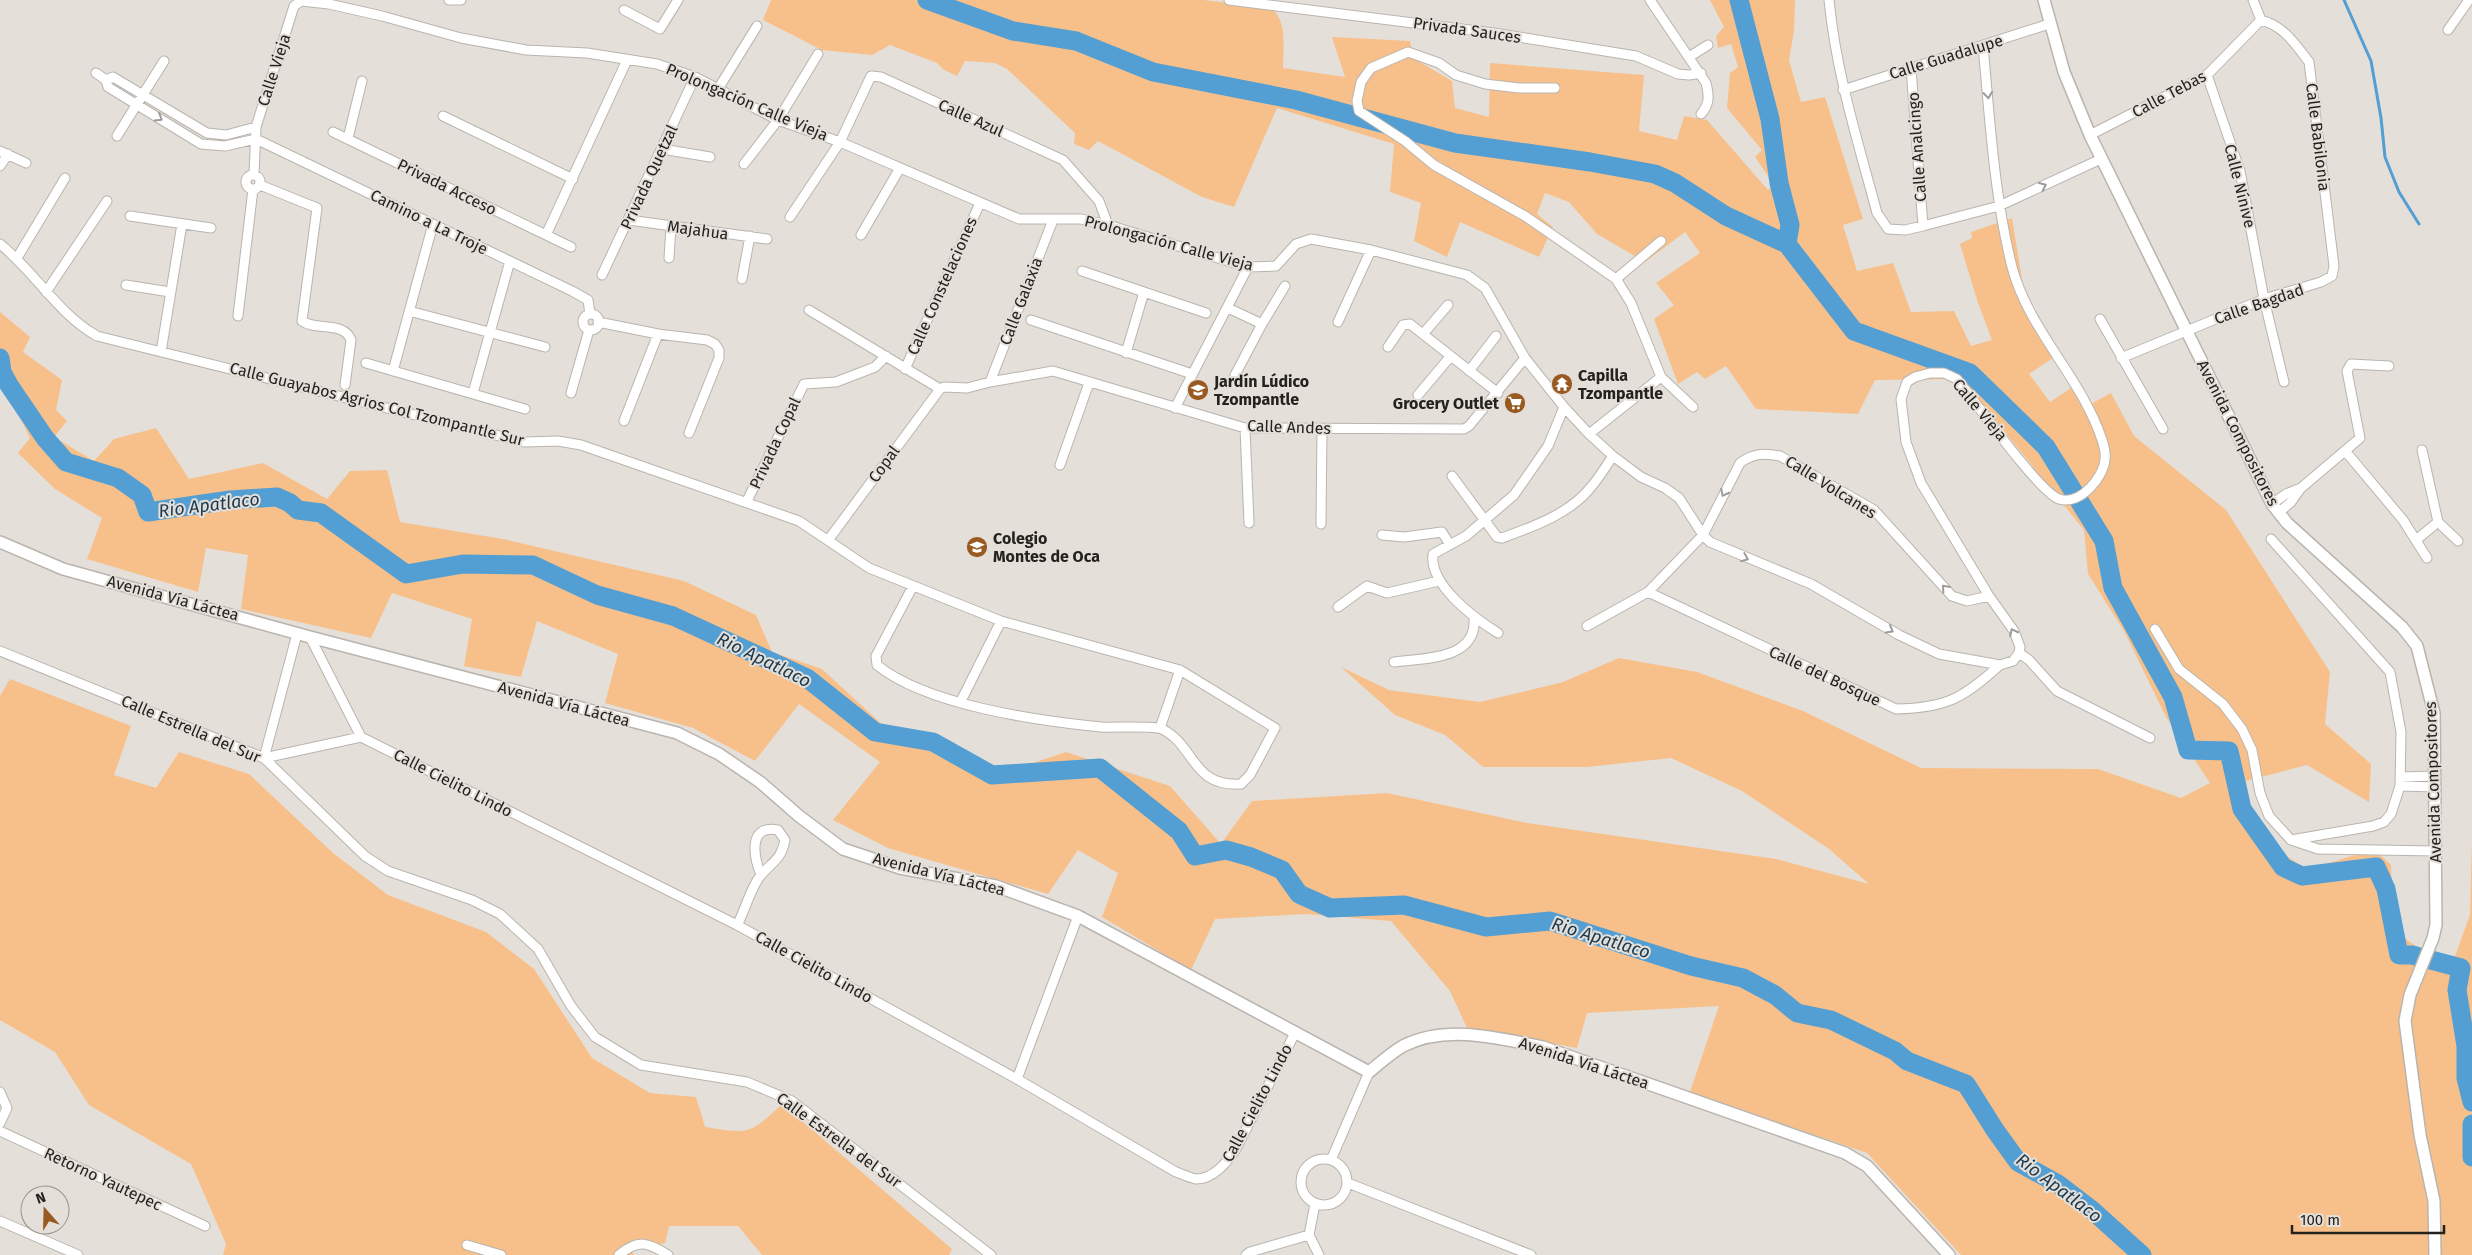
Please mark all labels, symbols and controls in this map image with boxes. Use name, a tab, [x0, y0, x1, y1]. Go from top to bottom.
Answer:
street label: Privada Sauces	[1412, 13, 1522, 47]
street label: Calle Vieja	[253, 31, 295, 109]
street label: Calle Guadalupe	[1887, 31, 2005, 83]
street label: Prolongación Calle Vieja	[663, 59, 831, 145]
street label: Calle Tebas	[2129, 67, 2209, 121]
street label: Calle Babilonia	[2302, 82, 2334, 192]
street label: Calle Analcingo	[1904, 91, 1930, 203]
one-way arrow	[1982, 91, 1993, 99]
street label: Calle Azul	[935, 95, 1007, 141]
one-way arrow	[153, 111, 162, 121]
street label: Privada Quetzal	[616, 121, 682, 232]
street label: Calle Nínive	[2220, 142, 2260, 230]
street label: Privada Acceso	[394, 155, 500, 219]
one-way arrow	[2038, 181, 2047, 192]
street label: Camino a La Troje	[367, 185, 491, 259]
street label: Prolongación Calle Vieja	[1082, 211, 1256, 275]
street label: Calle Constelaciones	[903, 214, 981, 358]
street label: Majahua	[666, 216, 730, 244]
street label: Calle Galaxia	[996, 254, 1046, 348]
street label: Calle Bagdad	[2212, 280, 2306, 328]
street label: Avenida Compositores	[2193, 357, 2283, 509]
street label: Calle Guayabos Agrios Col Tzompantle Sur	[228, 358, 527, 450]
place label: Capilla Tzompantle	[1578, 366, 1663, 403]
place label: Jardín Lúdico Tzompantle	[1213, 372, 1309, 409]
temple icon: Capilla Tzompantle	[1550, 372, 1574, 396]
street label: Calle Vieja	[1949, 375, 2011, 445]
school or university icon: Jardín Lúdico Tzompantle	[1186, 378, 1210, 402]
supermarket icon: Grocery Outlet	[1503, 391, 1527, 415]
street label: Privada Copal	[745, 394, 805, 492]
place label: Grocery Outlet	[1393, 394, 1500, 413]
street label: Calle Andes	[1247, 416, 1331, 438]
street label: Copal	[864, 442, 904, 486]
street label: Calle Volcanes	[1782, 451, 1880, 523]
water label: Rio Apatlaco	[157, 488, 261, 522]
one-way arrow	[1720, 488, 1730, 497]
place label: Colegio Montes de Oca	[993, 529, 1100, 566]
school or university icon: Colegio Montes de Oca	[965, 535, 989, 559]
one-way arrow	[1740, 551, 1749, 562]
street label: Avenida Vía Láctea	[105, 571, 241, 625]
one-way arrow	[1942, 585, 1951, 594]
one-way arrow	[1885, 623, 1894, 633]
water label: Rio Apatlaco	[713, 628, 815, 692]
one-way arrow	[2009, 628, 2019, 637]
street label: Calle del Bosque	[1766, 642, 1884, 710]
street label: Avenida Vía Láctea	[496, 677, 632, 731]
street label: Calle Estrella del Sur	[119, 691, 264, 767]
street label: Avenida Compositores	[2421, 701, 2445, 863]
street label: Calle Cielito Lindo	[390, 745, 516, 821]
street label: Avenida Vía Láctea	[871, 848, 1007, 900]
water label: Rio Apatlaco	[1549, 913, 1653, 963]
street label: Calle Cielito Lindo	[752, 927, 876, 1007]
street label: Avenida Vía Láctea	[1517, 1033, 1651, 1093]
street label: Calle Cielito Lindo	[1218, 1041, 1296, 1165]
street label: Calle Estrella del Sur	[773, 1088, 906, 1192]
street label: Retorno Yautepec	[41, 1143, 165, 1215]
water label: Rio Apatlaco	[2012, 1149, 2106, 1227]
north arrow	[20, 1185, 70, 1235]
text: N	[33, 1189, 48, 1208]
scale bar	[2292, 1202, 2444, 1234]
text: 100 m	[2300, 1211, 2340, 1229]

